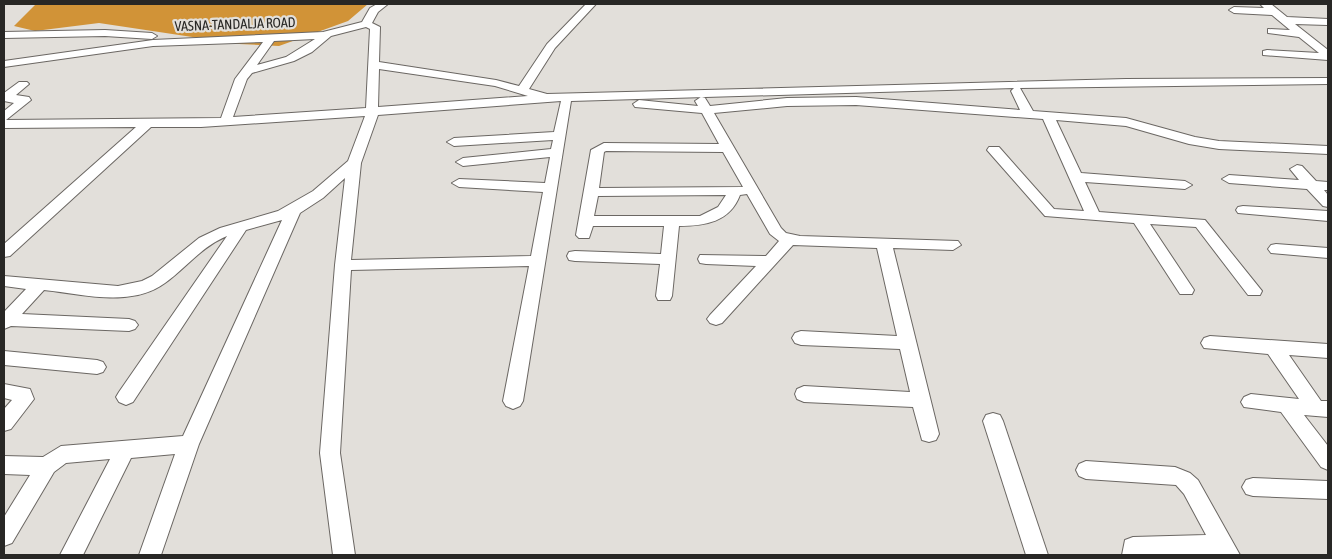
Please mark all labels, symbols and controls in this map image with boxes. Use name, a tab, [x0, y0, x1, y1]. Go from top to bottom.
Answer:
street label: VASNA-TANDALJA ROAD	[174, 14, 296, 34]

